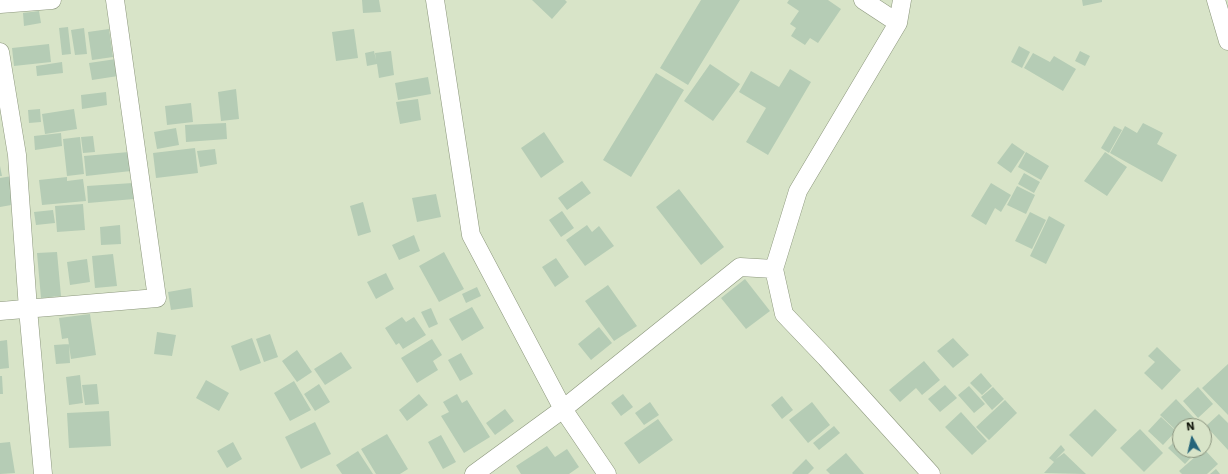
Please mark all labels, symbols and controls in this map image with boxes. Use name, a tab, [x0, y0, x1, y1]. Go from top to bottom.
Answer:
north arrow	[1172, 418, 1212, 458]
text: N	[1185, 420, 1195, 434]

